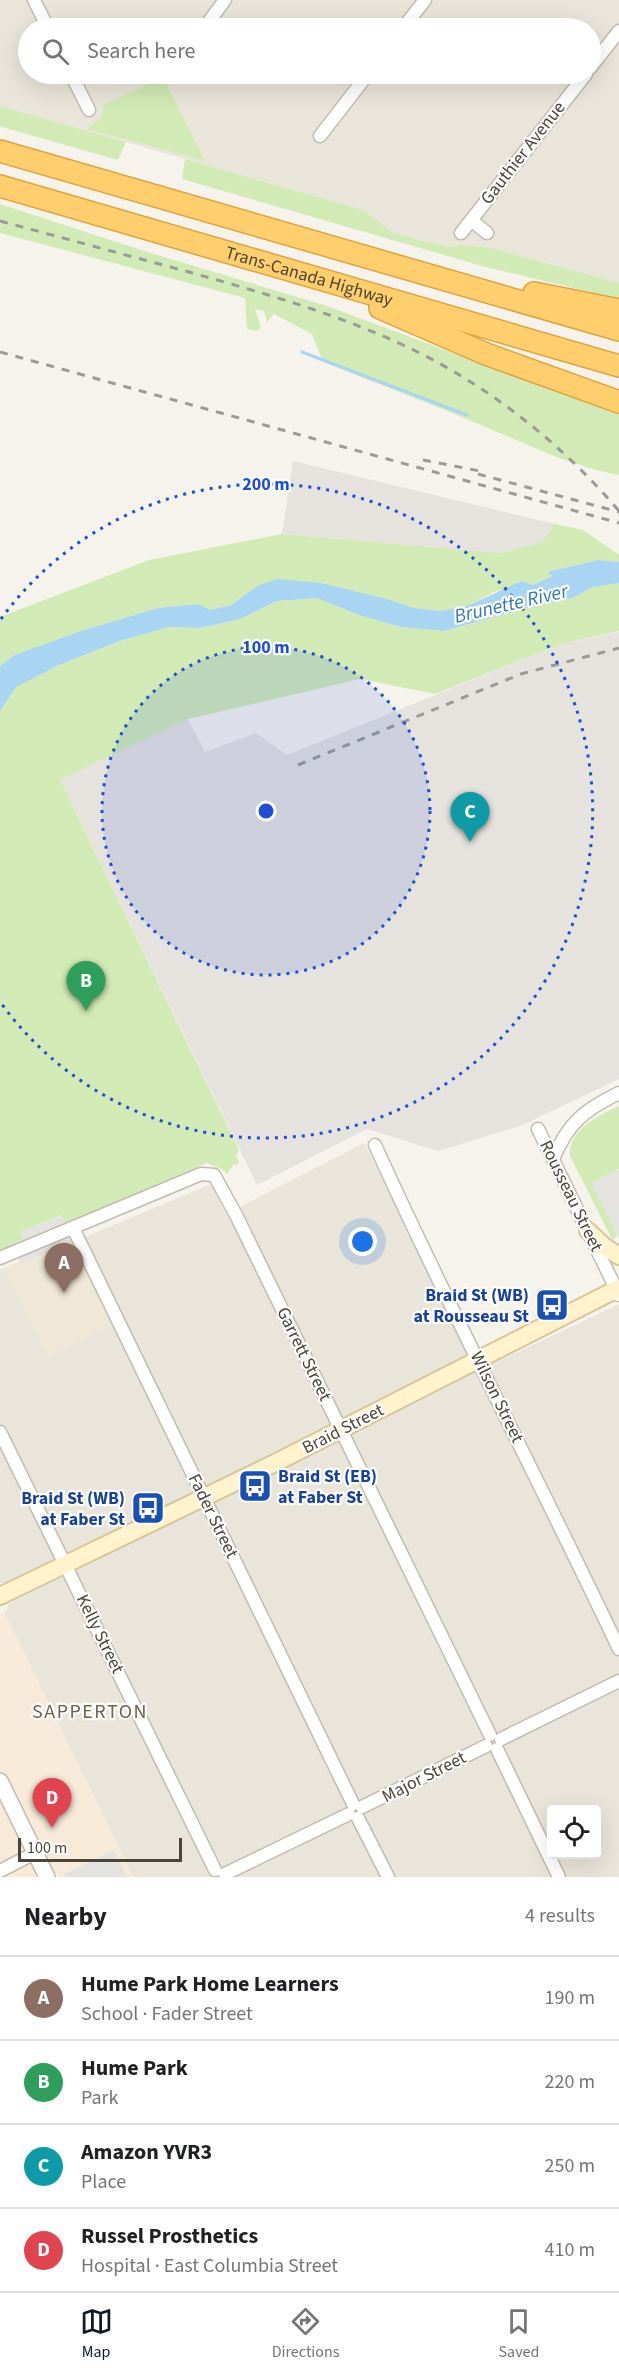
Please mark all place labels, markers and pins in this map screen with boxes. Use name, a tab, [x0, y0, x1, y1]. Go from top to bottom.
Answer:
pin: C	[450, 792, 490, 842]
centre of rings	[256, 801, 276, 821]
pin: B	[66, 962, 106, 1011]
pin: A	[44, 1244, 84, 1293]
place label: Braid St (WB) at Rousseau St	[414, 1283, 529, 1329]
bus stop icon: Braid St (WB) at Rousseau St	[534, 1287, 570, 1323]
place label: Braid St (EB) at Faber St	[278, 1464, 377, 1510]
bus stop icon: Braid St (EB) at Faber St	[237, 1468, 273, 1504]
place label: Braid St (WB) at Faber St	[21, 1486, 125, 1532]
bus stop icon: Braid St (WB) at Faber St	[130, 1490, 166, 1526]
pin: D	[32, 1778, 72, 1828]

